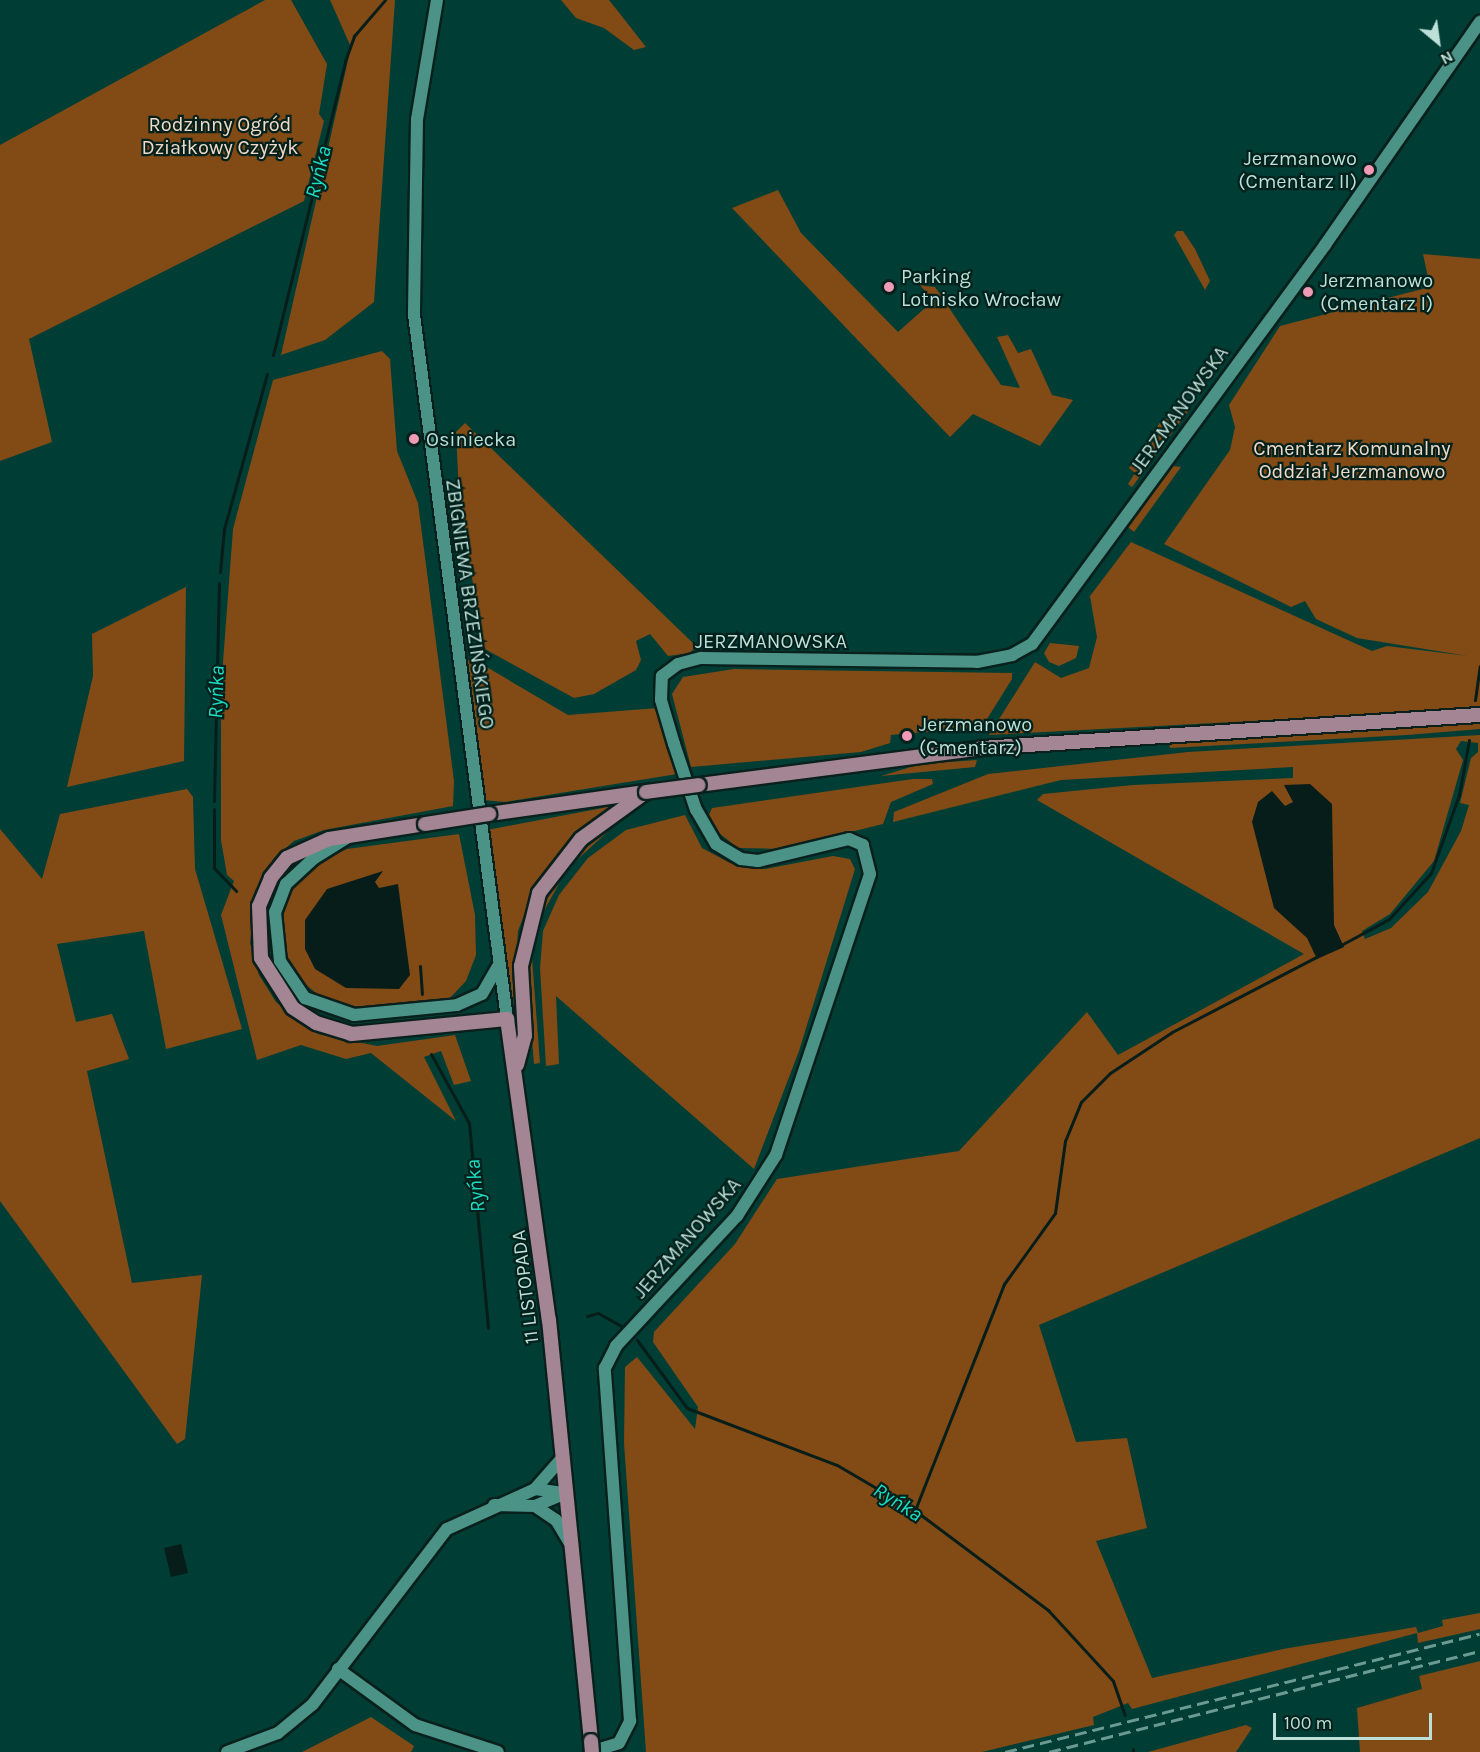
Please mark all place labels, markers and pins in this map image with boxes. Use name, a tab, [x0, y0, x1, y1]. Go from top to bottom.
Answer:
place label: Jerzmanowo (Cmentarz II)	[1238, 146, 1357, 193]
marker: Jerzmanowo (Cmentarz II)	[1362, 163, 1376, 177]
place label: Parking Lotnisko Wrocław	[901, 264, 1061, 311]
place label: Jerzmanowo (Cmentarz I)	[1320, 268, 1433, 315]
marker: Parking Lotnisko Wrocław	[882, 280, 896, 294]
marker: Jerzmanowo (Cmentarz I)	[1301, 285, 1315, 299]
place label: Osiniecka	[426, 427, 516, 451]
marker: Osiniecka	[407, 432, 421, 446]
place label: Jerzmanowo (Cmentarz)	[919, 712, 1032, 759]
marker: Jerzmanowo (Cmentarz)	[900, 729, 914, 743]

